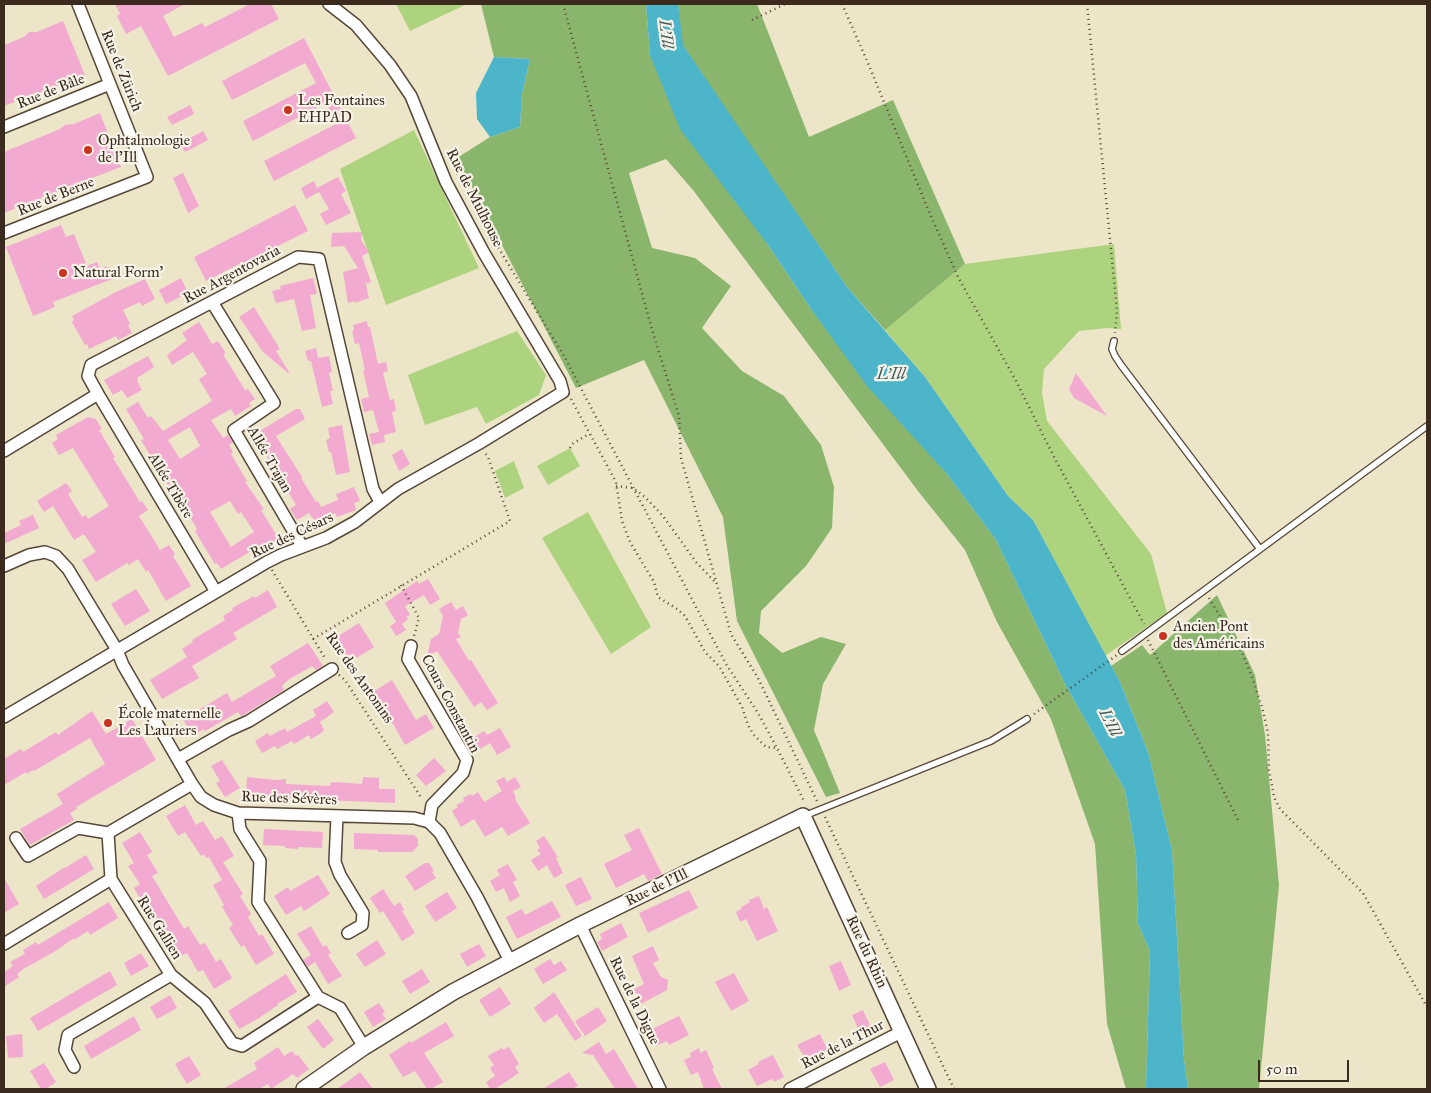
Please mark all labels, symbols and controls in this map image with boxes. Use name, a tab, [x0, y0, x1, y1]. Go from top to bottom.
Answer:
water label: L'Ill	[654, 19, 676, 49]
street label: Rue de Zürich	[96, 27, 146, 115]
street label: Rue de Bâle	[15, 70, 87, 114]
place label: Les Fontaines EHPAD	[298, 92, 385, 127]
marker: Les Fontaines EHPAD	[282, 104, 294, 116]
place label: Ophtalmologie de l'Ill	[98, 132, 190, 167]
marker: Ophtalmologie de l'Ill	[82, 144, 94, 156]
street label: Rue de Mulhouse	[441, 146, 507, 250]
street label: Rue de Berne	[15, 173, 97, 221]
street label: Rue Argentovaria	[180, 242, 284, 308]
place label: Natural Form'	[73, 264, 163, 282]
marker: Natural Form'	[57, 267, 69, 279]
water label: L'Ill	[877, 365, 905, 385]
street label: Allée Trajan	[243, 424, 295, 496]
street label: Allée Tibère	[143, 450, 197, 522]
street label: Rue des Césars	[248, 509, 336, 563]
place label: Ancien Pont des Américains	[1173, 618, 1264, 653]
street label: Rue des Antonins	[321, 629, 397, 727]
marker: Ancien Pont des Américains	[1157, 630, 1169, 642]
street label: Cours Constantin	[416, 652, 484, 756]
place label: École maternelle Les Lauriers	[118, 705, 221, 740]
water label: L'Ill	[1094, 706, 1124, 740]
marker: École maternelle Les Lauriers	[102, 717, 114, 729]
street label: Rue des Sévères	[241, 788, 337, 810]
street label: Rue de l'Ill	[623, 865, 691, 911]
street label: Rue Gallien	[132, 893, 186, 963]
street label: Rue du Rhin	[841, 913, 891, 991]
street label: Rue de la Digue	[605, 954, 663, 1048]
street label: Rue de la Thur	[799, 1016, 887, 1074]
scale bar	[1261, 1050, 1352, 1082]
text: 50 m	[1266, 1060, 1298, 1078]

